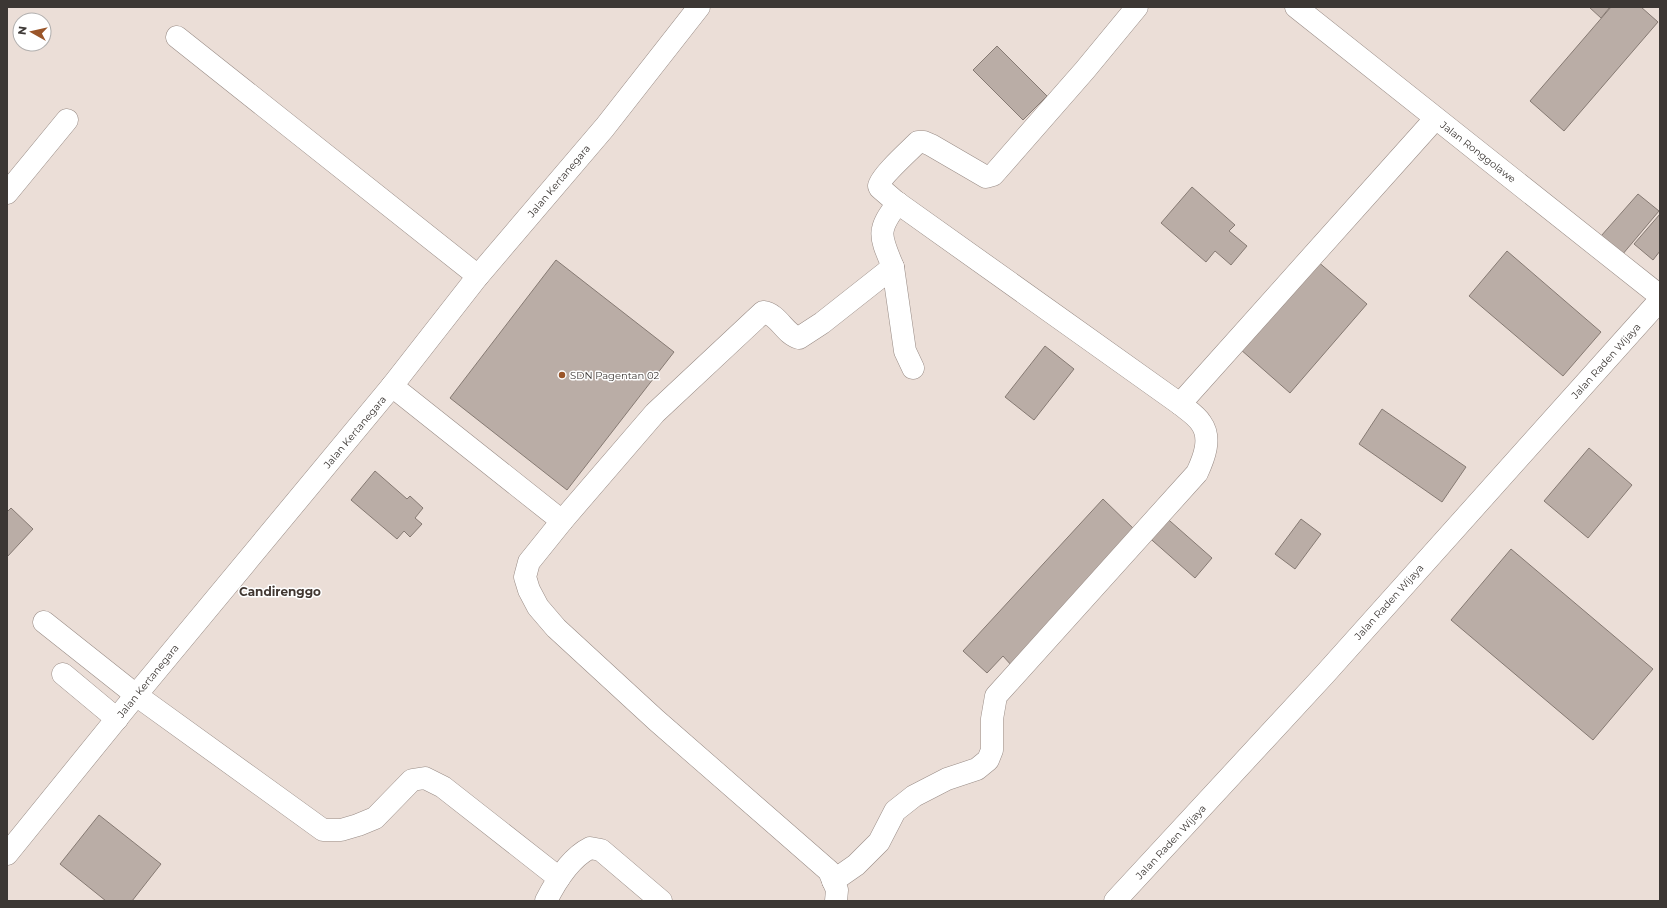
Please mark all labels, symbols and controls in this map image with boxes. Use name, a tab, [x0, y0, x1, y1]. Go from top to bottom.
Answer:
north arrow	[12, 12, 52, 52]
text: N	[15, 25, 30, 36]
street label: Jalan Ronggolawe	[1437, 118, 1518, 186]
street label: Jalan Kertanegara	[524, 142, 593, 221]
street label: Jalan Raden Wijaya	[1568, 320, 1643, 402]
place label: SDN Pagentan 02	[570, 369, 659, 382]
marker: SDN Pagentan 02	[557, 370, 567, 380]
street label: Jalan Kertanegara	[320, 393, 389, 472]
street label: Jalan Raden Wijaya	[1351, 561, 1426, 643]
district label: Candirenggo	[239, 584, 321, 599]
street label: Jalan Kertanegara	[114, 642, 182, 721]
street label: Jalan Raden Wijaya	[1132, 802, 1209, 883]

